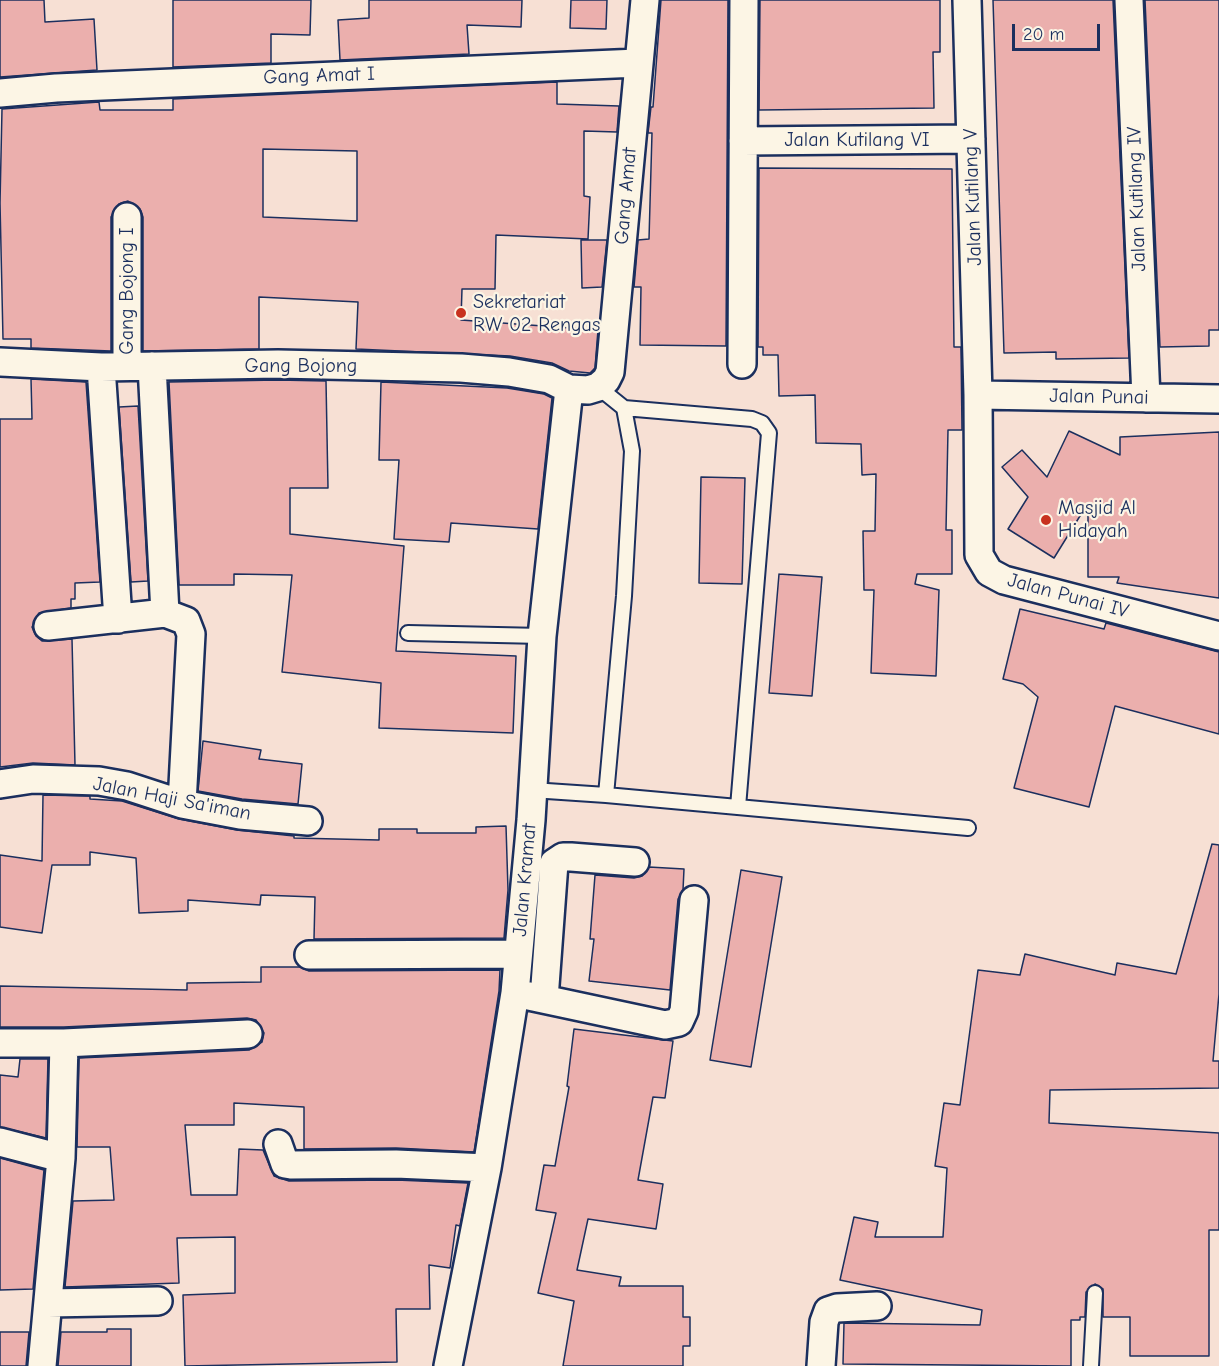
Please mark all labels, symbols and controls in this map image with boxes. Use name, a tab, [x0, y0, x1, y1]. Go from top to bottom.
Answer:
scale bar	[1015, 12, 1104, 50]
text: 20 m	[1023, 24, 1064, 45]
street label: Gang Amat I	[263, 62, 375, 90]
street label: Jalan Kutilang IV	[1122, 126, 1152, 272]
street label: Jalan Kutilang VI	[784, 128, 930, 152]
street label: Jalan Kutilang V	[959, 128, 987, 266]
street label: Gang Amat	[610, 147, 642, 245]
street label: Gang Bojong I	[115, 227, 139, 355]
place label: Sekretariat RW 02 Rengas	[473, 290, 600, 337]
marker: Sekretariat RW 02 Rengas	[454, 306, 468, 320]
street label: Gang Bojong	[245, 354, 357, 378]
street label: Jalan Punai	[1049, 384, 1149, 410]
place label: Masjid Al Hidayah	[1058, 496, 1136, 543]
marker: Masjid Al Hidayah	[1039, 513, 1053, 527]
street label: Jalan Punai IV	[1005, 568, 1131, 624]
street label: Jalan Haji Sa'iman	[91, 772, 253, 826]
street label: Jalan Kramat	[508, 822, 542, 938]

